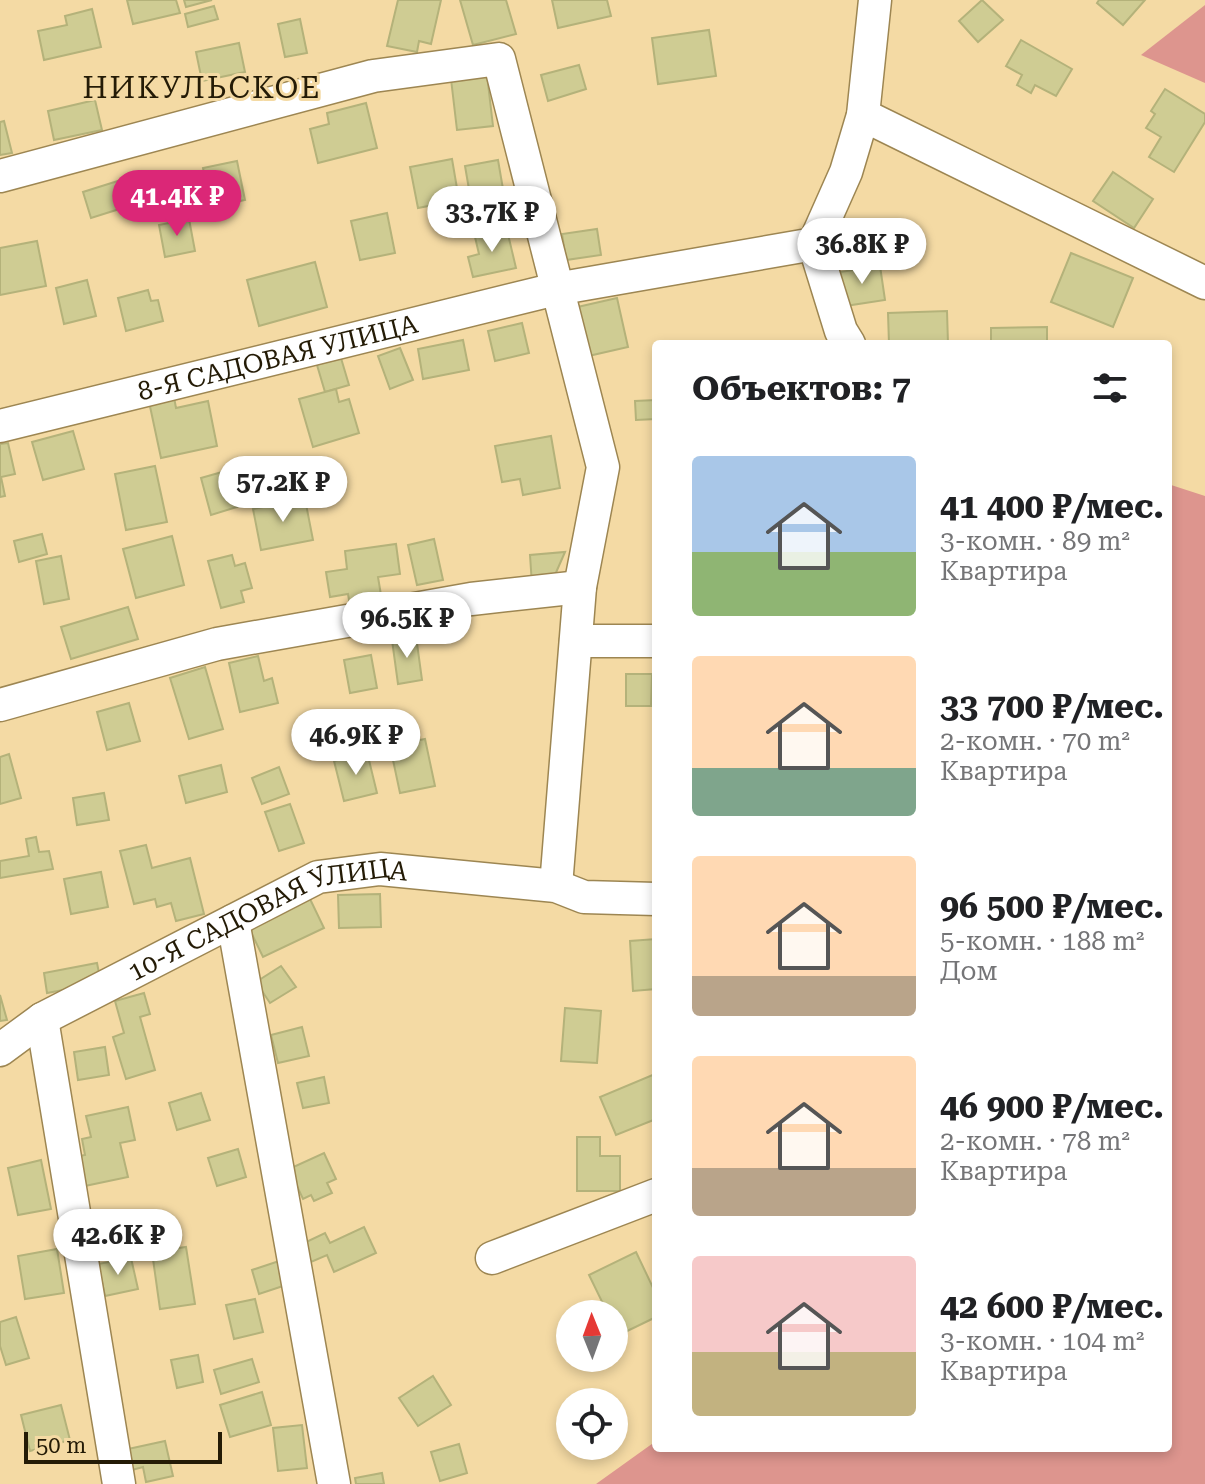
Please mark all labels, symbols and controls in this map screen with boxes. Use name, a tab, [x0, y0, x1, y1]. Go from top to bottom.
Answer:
district label: НИКУЛЬСКОЕ	[82, 70, 322, 105]
pin: 41.4K ₽	[103, 170, 251, 238]
text: 41.4K ₽	[130, 181, 224, 211]
pin: 33.7K ₽	[418, 186, 566, 254]
text: 33.7K ₽	[445, 197, 539, 227]
pin: 36.8K ₽	[788, 218, 936, 286]
text: 36.8K ₽	[815, 229, 909, 259]
street label: 8-Я САДОВАЯ УЛИЦА	[135, 309, 421, 407]
icon: filters	[1088, 366, 1132, 410]
text: Объектов: 7	[692, 368, 911, 408]
pin: 57.2K ₽	[209, 456, 357, 524]
text: 57.2K ₽	[236, 467, 330, 497]
text: 41 400 ₽/мес.	[940, 486, 1164, 526]
icon: home	[756, 488, 852, 584]
text: 3-комн. · 89 m²	[940, 526, 1130, 556]
text: Квартира	[940, 556, 1067, 586]
pin: 96.5K ₽	[333, 592, 481, 660]
text: 96.5K ₽	[360, 603, 454, 633]
text: 33 700 ₽/мес.	[940, 686, 1164, 726]
icon: home	[756, 688, 852, 784]
pin: 46.9K ₽	[282, 709, 430, 777]
text: 46.9K ₽	[309, 720, 403, 750]
text: 2-комн. · 70 m²	[940, 726, 1130, 756]
text: Квартира	[940, 756, 1067, 786]
street label: 10-Я САДОВАЯ УЛИЦА	[123, 853, 409, 987]
text: 96 500 ₽/мес.	[940, 886, 1164, 926]
icon: home	[756, 888, 852, 984]
text: 5-комн. · 188 m²	[940, 926, 1145, 956]
text: Дом	[940, 956, 998, 986]
text: 46 900 ₽/мес.	[940, 1086, 1164, 1126]
icon: home	[756, 1088, 852, 1184]
text: 2-комн. · 78 m²	[940, 1126, 1130, 1156]
text: Квартира	[940, 1156, 1067, 1186]
pin: 42.6K ₽	[44, 1209, 192, 1277]
text: 42.6K ₽	[71, 1220, 165, 1250]
text: 42 600 ₽/мес.	[940, 1286, 1164, 1326]
icon: home	[756, 1288, 852, 1384]
north arrow	[556, 1300, 628, 1372]
map controls	[556, 1300, 628, 1460]
text: 3-комн. · 104 m²	[940, 1326, 1145, 1356]
text: Квартира	[940, 1356, 1067, 1386]
button: locate	[556, 1388, 628, 1460]
scale bar	[24, 1428, 222, 1464]
text: 50 m	[36, 1433, 86, 1458]

